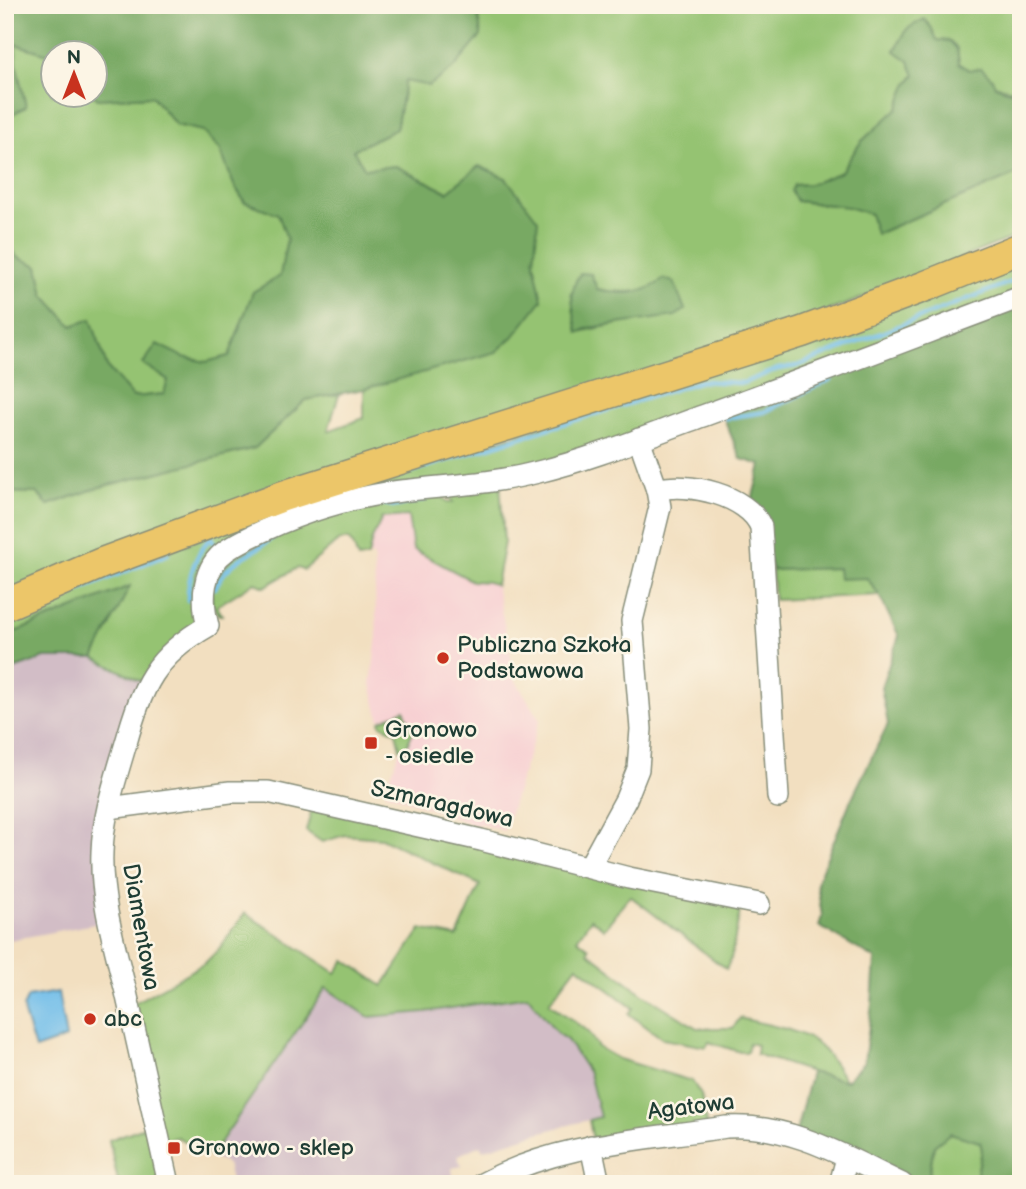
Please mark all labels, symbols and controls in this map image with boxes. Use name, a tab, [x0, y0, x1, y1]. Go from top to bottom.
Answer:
north arrow	[38, 38, 108, 108]
text: N	[67, 47, 81, 70]
place label: Publiczna Szkoła Podstawowa	[457, 631, 632, 685]
marker: Publiczna Szkoła Podstawowa	[435, 650, 451, 666]
place label: Gronowo - osiedle	[385, 716, 477, 770]
marker: Gronowo - osiedle	[363, 735, 379, 751]
street label: Szmaragdowa	[368, 774, 516, 834]
street label: Diamentowa	[116, 861, 166, 993]
place label: abc	[104, 1005, 142, 1033]
marker: abc	[82, 1011, 98, 1027]
street label: Agatowa	[646, 1088, 736, 1126]
place label: Gronowo - sklep	[188, 1134, 354, 1162]
marker: Gronowo - sklep	[166, 1140, 182, 1156]

